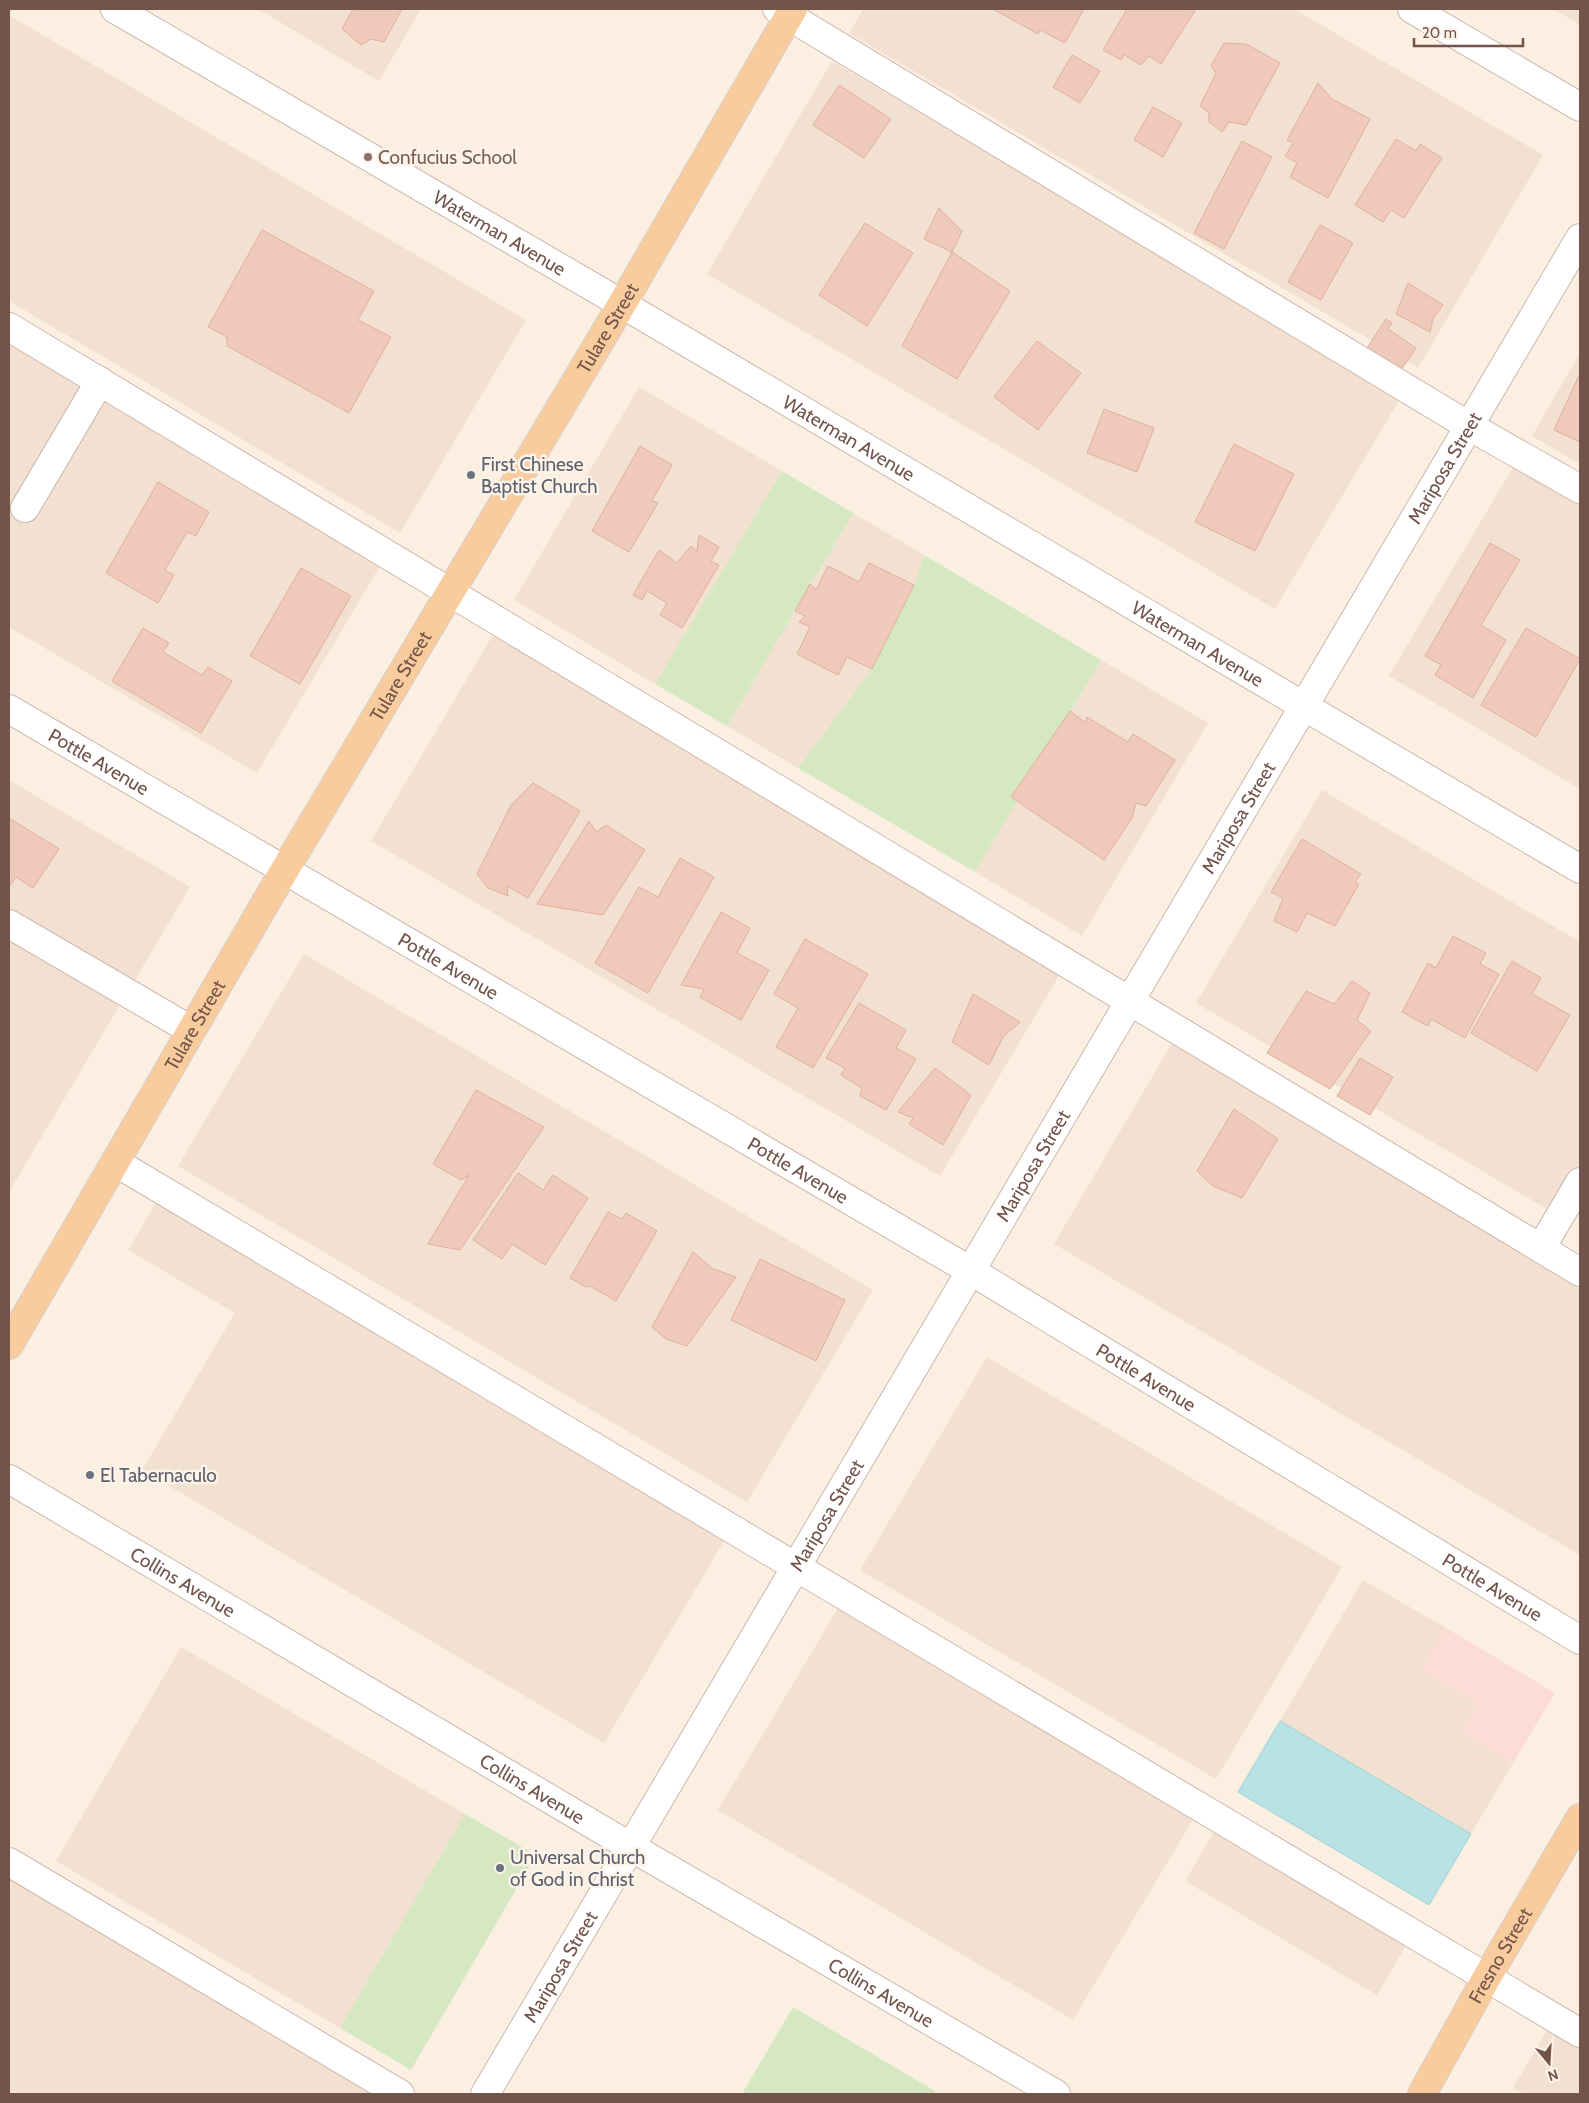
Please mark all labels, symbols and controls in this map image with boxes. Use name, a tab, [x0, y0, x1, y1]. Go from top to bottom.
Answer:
scale bar	[1414, 15, 1523, 47]
text: 20 m	[1422, 24, 1457, 42]
place label: Confucius School	[378, 146, 517, 169]
marker: Confucius School	[362, 151, 374, 163]
street label: Waterman Avenue	[429, 185, 570, 280]
street label: Tulare Street	[572, 278, 643, 377]
street label: Waterman Avenue	[779, 390, 919, 486]
street label: Mariposa Street	[1403, 407, 1486, 528]
place label: First Chinese Baptist Church	[481, 453, 598, 498]
marker: First Chinese Baptist Church	[465, 469, 477, 481]
street label: Waterman Avenue	[1128, 596, 1268, 692]
street label: Tulare Street	[365, 626, 436, 725]
street label: Pottle Avenue	[44, 723, 153, 800]
street label: Mariposa Street	[1196, 757, 1280, 878]
street label: Pottle Avenue	[394, 927, 503, 1004]
street label: Tulare Street	[159, 975, 230, 1074]
street label: Mariposa Street	[991, 1105, 1075, 1226]
street label: Pottle Avenue	[744, 1132, 853, 1208]
street label: Pottle Avenue	[1092, 1338, 1200, 1416]
street label: Mariposa Street	[785, 1455, 869, 1575]
place label: El Tabernaculo	[100, 1464, 217, 1487]
marker: El Tabernaculo	[84, 1469, 96, 1481]
street label: Collins Avenue	[126, 1542, 240, 1622]
street label: Pottle Avenue	[1439, 1548, 1547, 1626]
street label: Collins Avenue	[476, 1749, 589, 1829]
place label: Universal Church of God in Christ	[510, 1846, 645, 1891]
marker: Universal Church of God in Christ	[494, 1862, 506, 1874]
street label: Fresno Street	[1463, 1903, 1537, 2007]
street label: Mariposa Street	[518, 1906, 602, 2027]
street label: Collins Avenue	[824, 1953, 938, 2032]
north arrow	[1524, 2038, 1574, 2088]
text: N	[1546, 2065, 1561, 2085]

